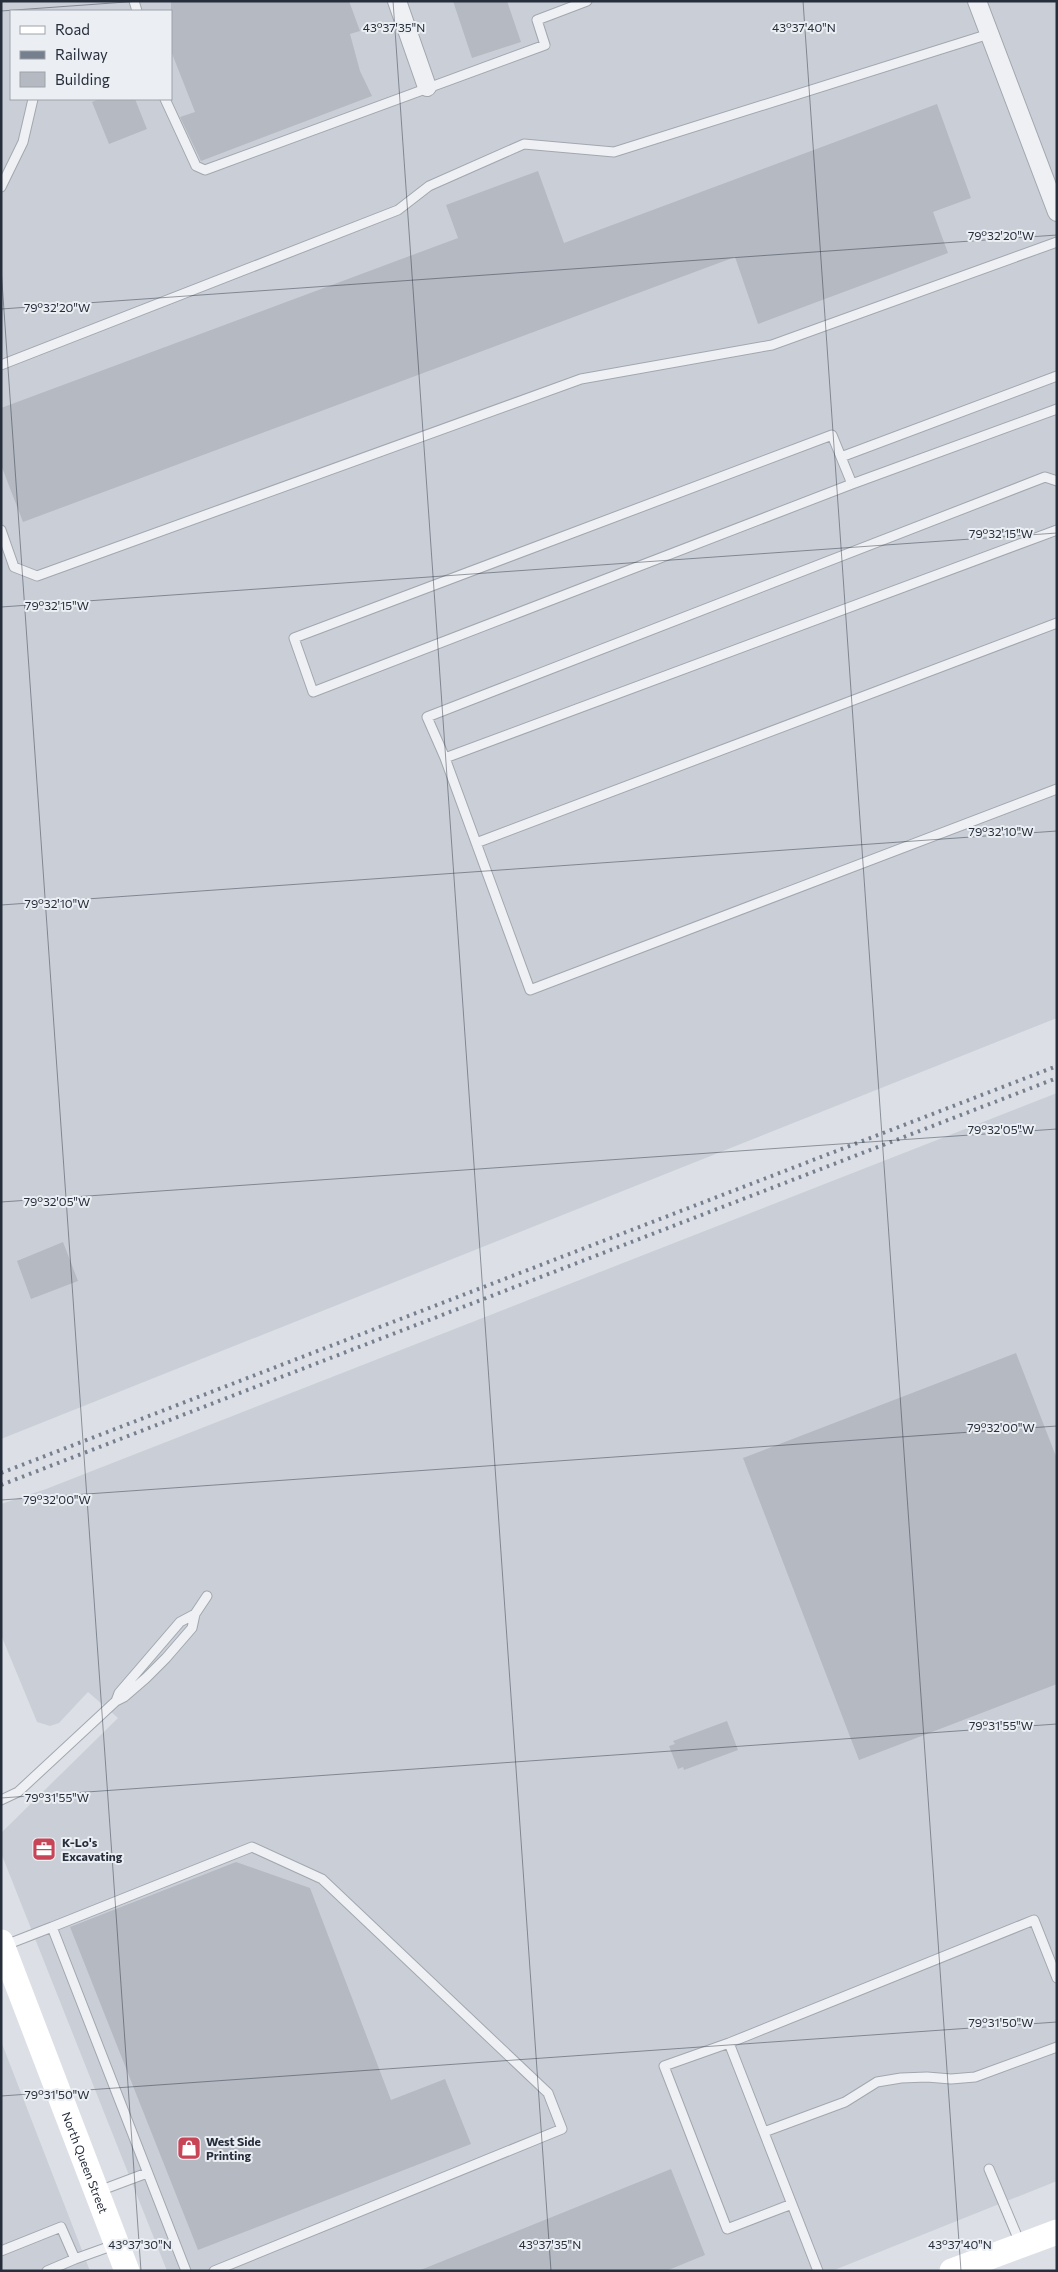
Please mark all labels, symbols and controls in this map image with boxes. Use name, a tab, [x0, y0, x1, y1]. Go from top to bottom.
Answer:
legend	[10, 10, 172, 100]
text: Road	[55, 20, 90, 38]
text: 43°37'35"N	[363, 20, 425, 34]
text: 43°37'40"N	[772, 20, 836, 34]
text: Railway	[55, 45, 108, 63]
text: Building	[55, 70, 110, 88]
text: 79°32'20"W	[968, 228, 1034, 242]
text: 79°32'20"W	[24, 300, 90, 314]
text: 79°32'15"W	[969, 526, 1033, 540]
text: 79°32'15"W	[25, 598, 89, 612]
text: 79°32'10"W	[969, 824, 1033, 838]
text: 79°32'10"W	[25, 896, 89, 910]
text: 79°32'05"W	[968, 1122, 1034, 1136]
text: 79°32'05"W	[24, 1194, 90, 1208]
text: 79°32'00"W	[967, 1420, 1035, 1434]
text: 79°32'00"W	[23, 1492, 91, 1506]
text: 79°31'55"W	[969, 1718, 1033, 1732]
text: 79°31'55"W	[25, 1790, 89, 1804]
place label: K-Lo's Excavating	[62, 1835, 123, 1863]
office icon: K-Lo's Excavating	[31, 1836, 57, 1862]
text: 79°31'50"W	[968, 2015, 1034, 2029]
text: 79°31'50"W	[24, 2087, 90, 2101]
street label: North Queen Street	[60, 2110, 111, 2215]
place label: West Side Printing	[206, 2134, 261, 2162]
shop icon: West Side Printing	[176, 2135, 202, 2161]
text: 43°37'30"N	[108, 2237, 172, 2251]
text: 43°37'35"N	[519, 2237, 581, 2251]
text: 43°37'40"N	[928, 2237, 992, 2251]

